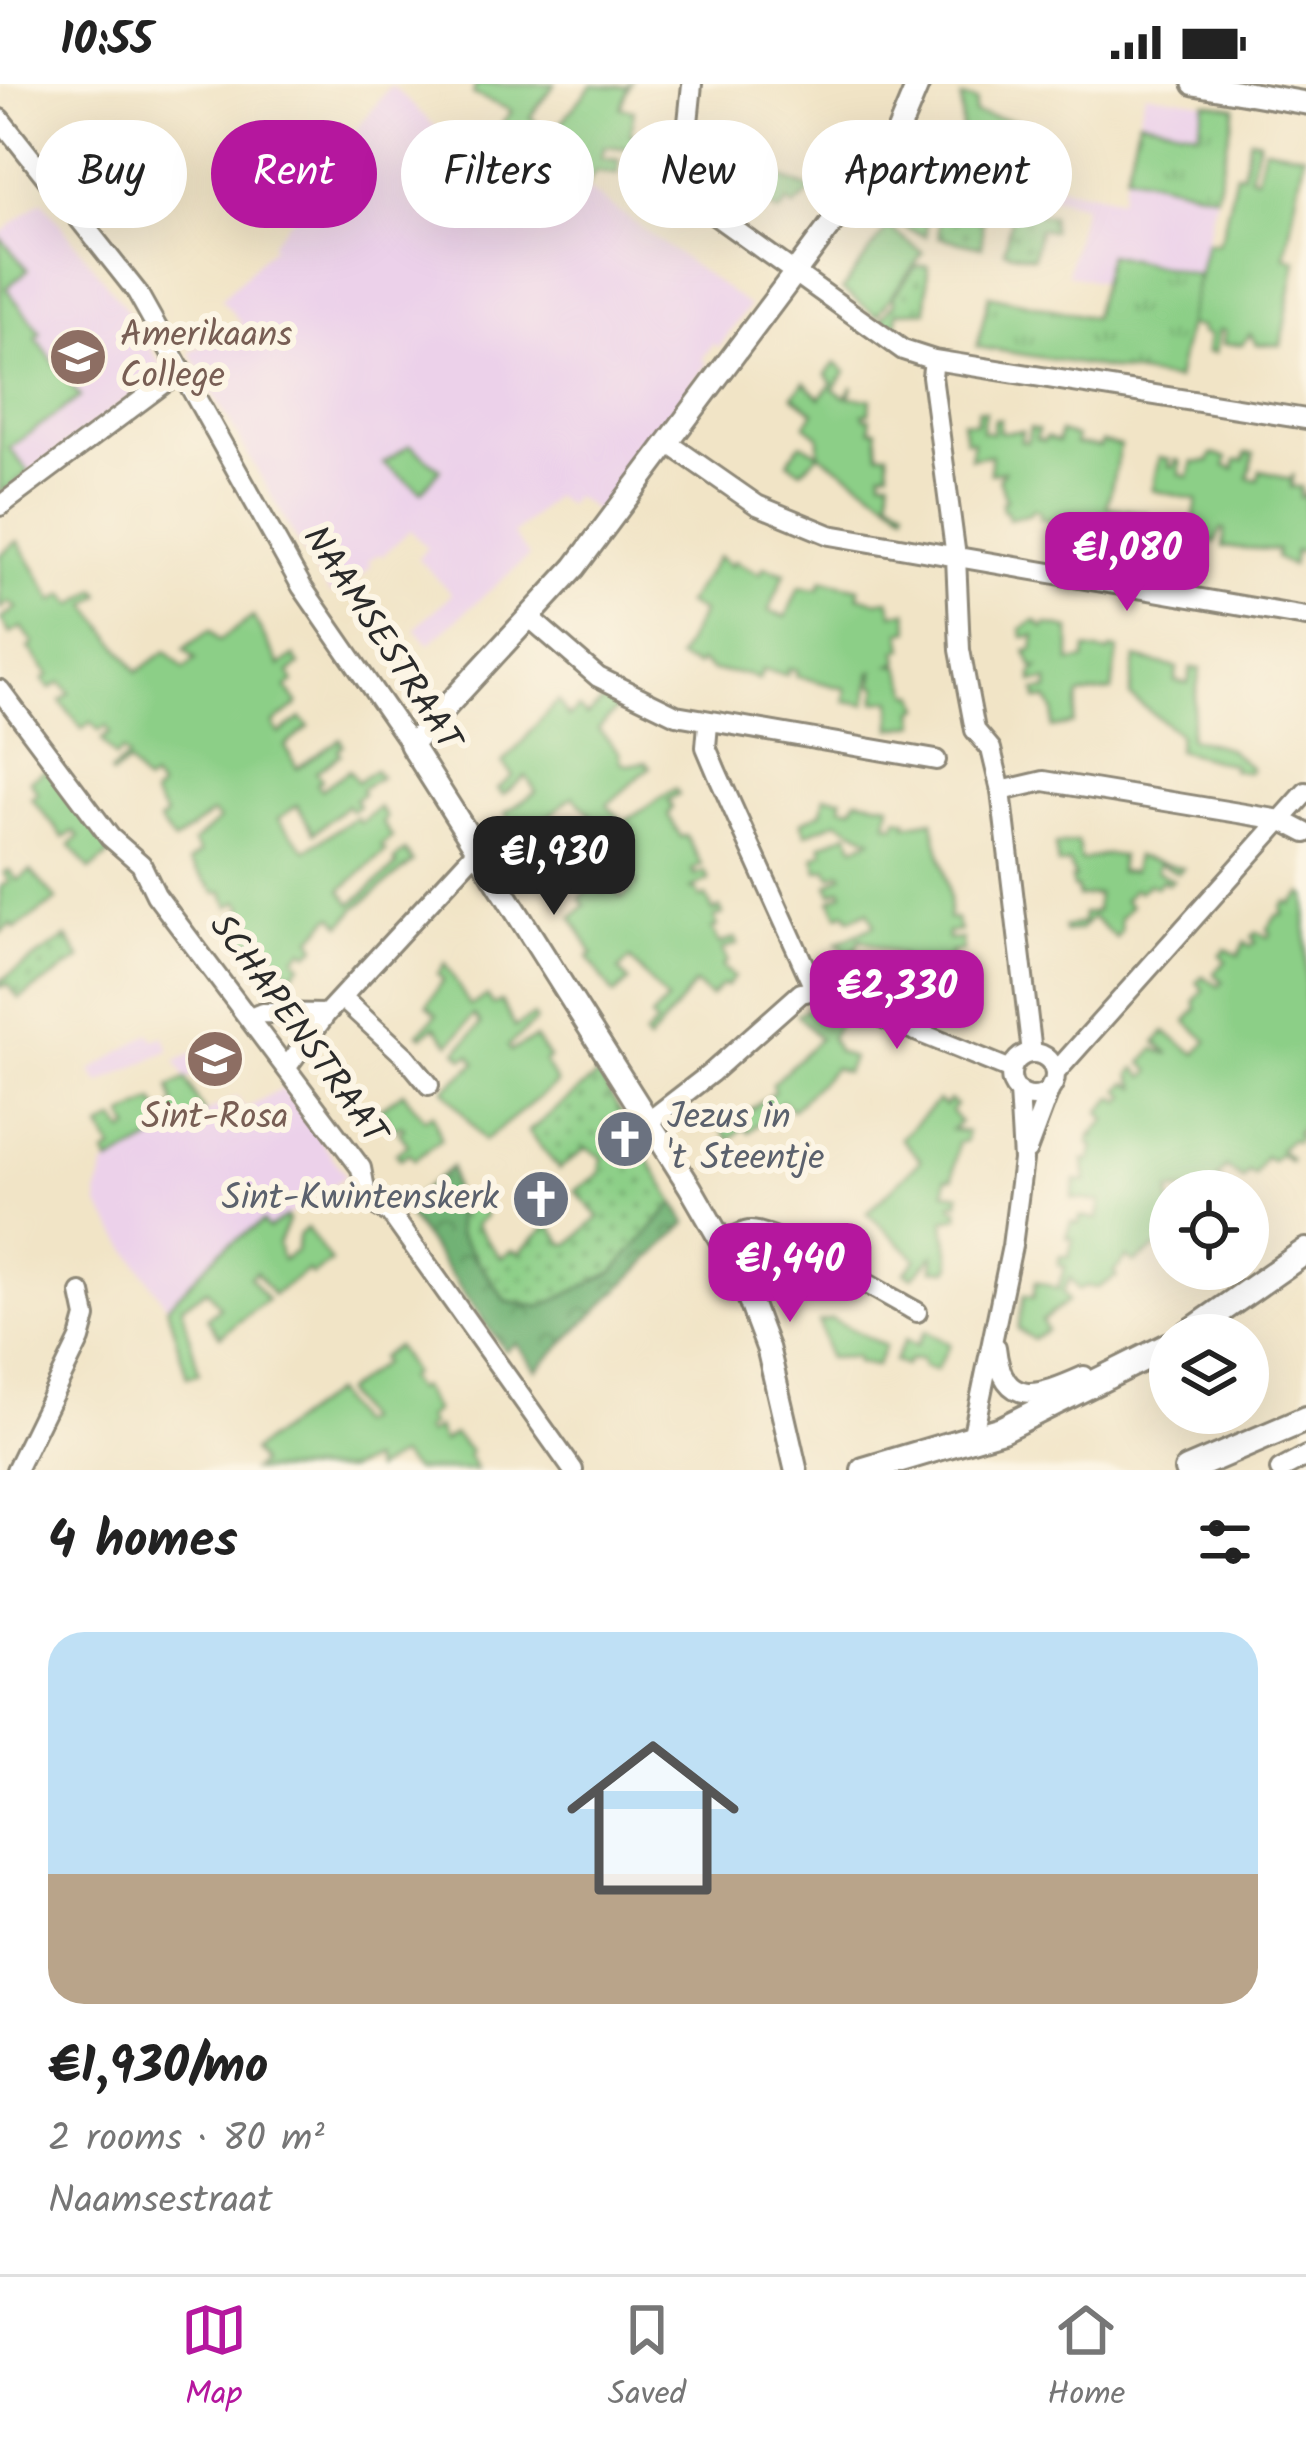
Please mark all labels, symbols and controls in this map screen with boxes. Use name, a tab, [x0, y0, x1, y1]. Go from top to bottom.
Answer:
text: 10:55	[60, 6, 153, 78]
chip: Buy	[36, 120, 187, 228]
chip: Rent	[211, 120, 377, 228]
chip: Filters	[401, 120, 594, 228]
chip: New	[618, 120, 778, 228]
chip: Apartment	[802, 120, 1072, 228]
place label: Amerikaans College	[120, 308, 292, 406]
school or university icon: Amerikaans College	[47, 326, 109, 388]
pin: €1,080	[1029, 512, 1225, 614]
street label: NAAMSESTRAAT	[287, 515, 477, 765]
text: €1,080	[1072, 520, 1182, 582]
pin: €1,930	[456, 816, 652, 918]
text: €1,930	[500, 824, 608, 886]
street label: SCHAPENSTRAAT	[193, 902, 402, 1160]
pin: €2,330	[799, 950, 995, 1052]
text: €2,330	[837, 958, 957, 1020]
school or university icon: Sint-Rosa	[184, 1028, 246, 1090]
place label: Sint-Rosa	[142, 1090, 288, 1147]
place label: Jezus in 't Steentje	[667, 1090, 825, 1188]
church icon: Jezus in 't Steentje	[594, 1108, 656, 1170]
church icon: Sint-Kwintenskerk	[510, 1168, 572, 1230]
map controls	[1149, 1170, 1269, 1434]
button: locate	[1149, 1170, 1269, 1290]
place label: Sint-Kwintenskerk	[222, 1171, 500, 1228]
pin: €1,440	[692, 1223, 888, 1325]
text: €1,440	[735, 1231, 845, 1293]
button: layers	[1149, 1314, 1269, 1434]
text: 4 homes	[48, 1502, 238, 1583]
icon: filters	[1192, 1509, 1258, 1575]
icon: home	[545, 1710, 761, 1926]
text: €1,930/mo	[48, 2028, 268, 2109]
text: 2 rooms · 80 m²	[48, 2109, 324, 2171]
text: Naamsestraat	[48, 2171, 272, 2233]
tab: Map	[181, 2297, 247, 2422]
tab: Saved	[608, 2297, 686, 2422]
tab: Home	[1047, 2297, 1125, 2422]

